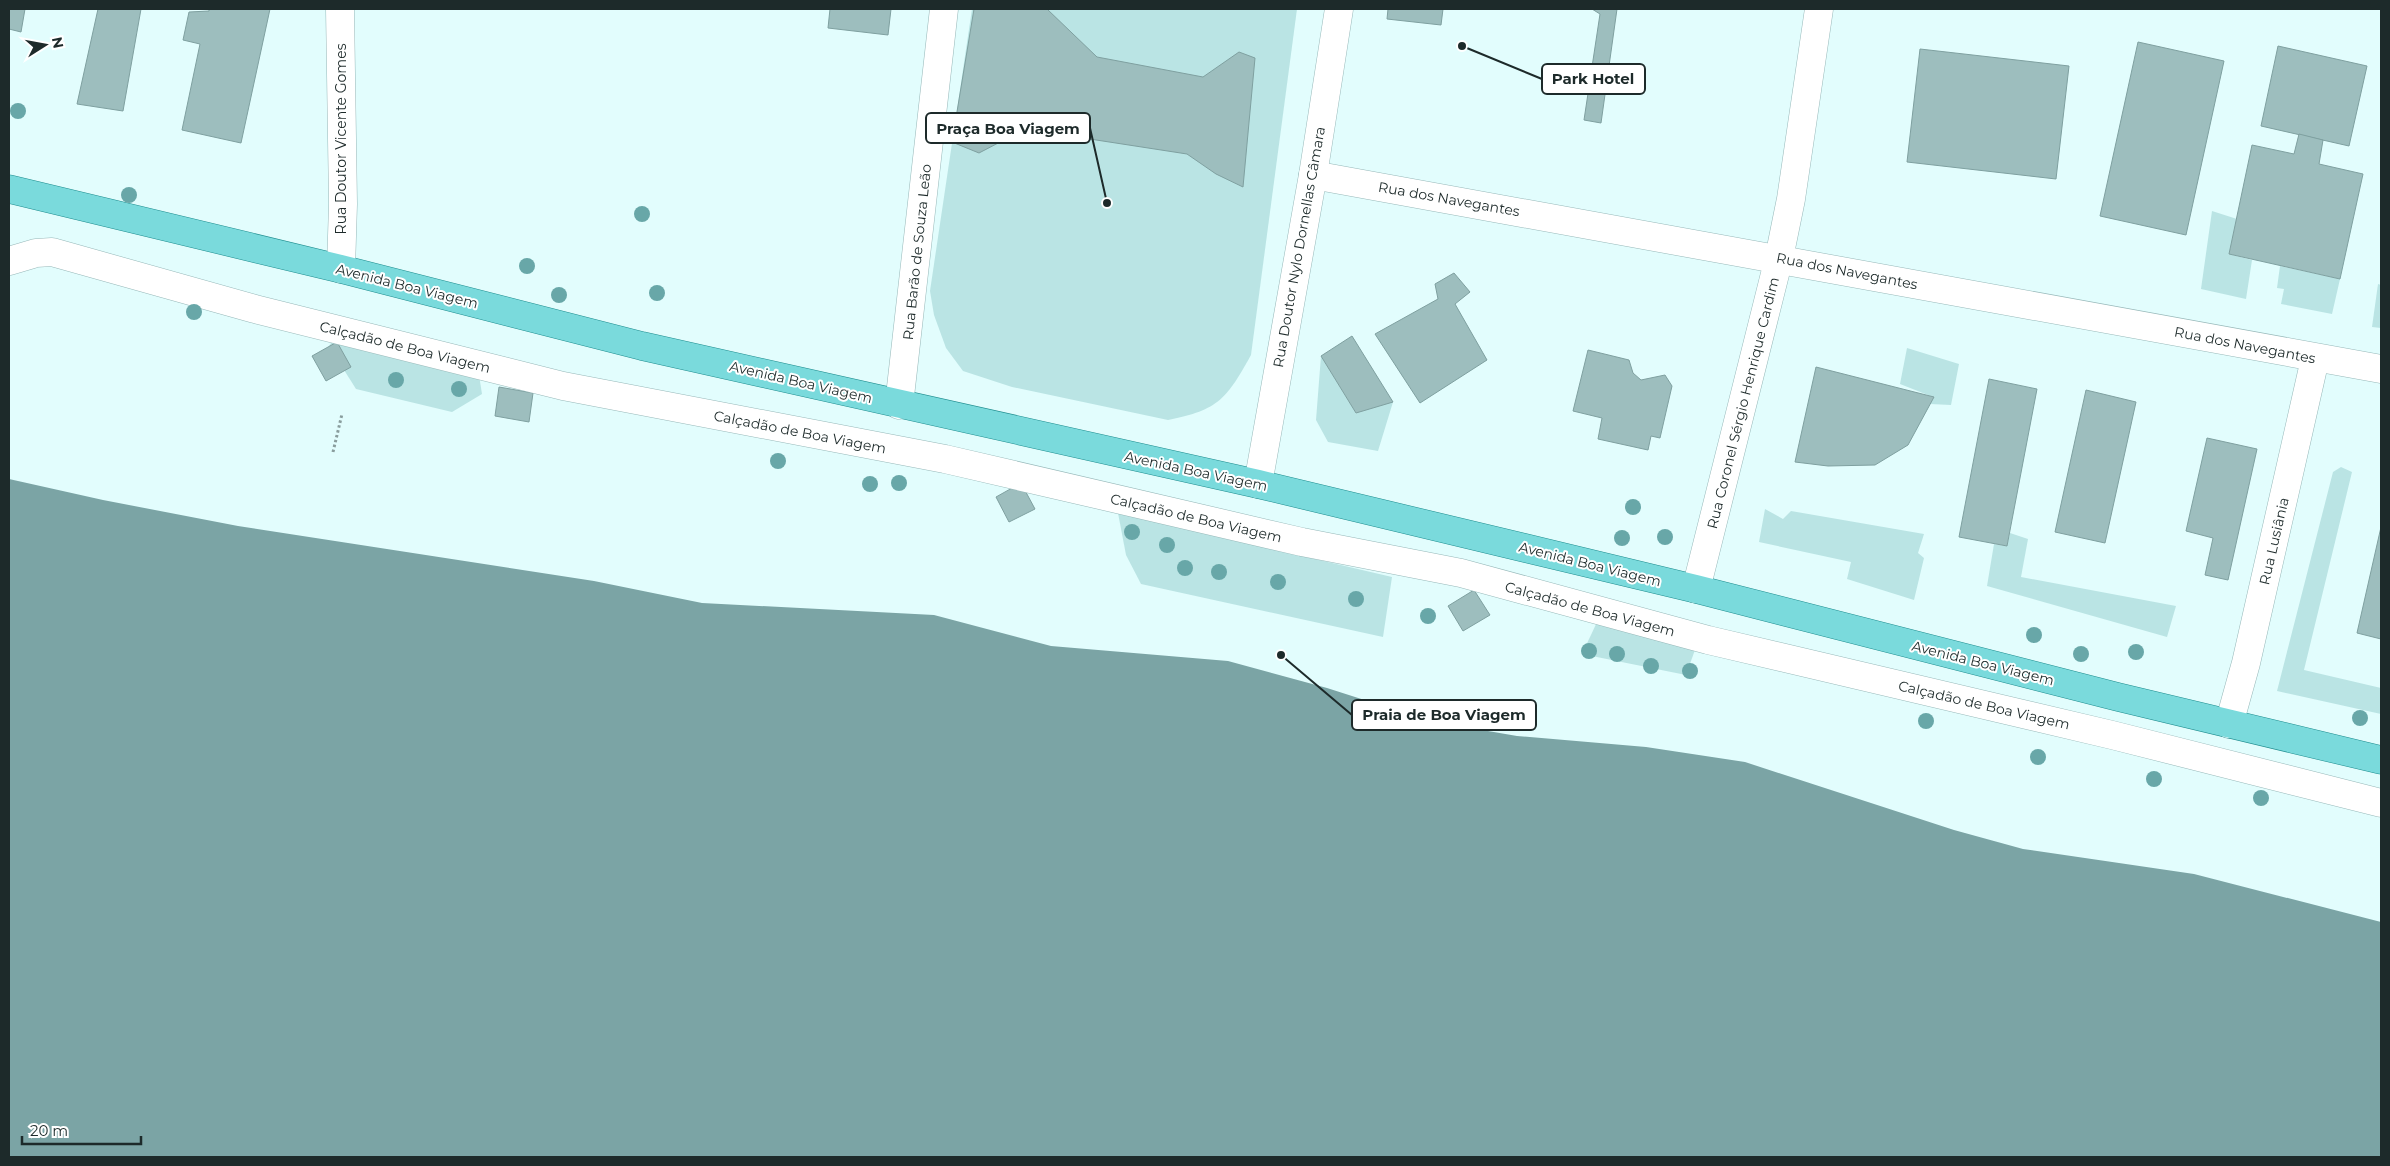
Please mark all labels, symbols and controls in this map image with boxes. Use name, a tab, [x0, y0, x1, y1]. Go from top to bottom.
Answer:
north arrow	[20, 20, 70, 70]
text: N	[48, 35, 68, 50]
street label: Rua Doutor Vicente Gomes	[332, 43, 350, 234]
callout: Park Hotel	[1542, 64, 1645, 94]
text: Park Hotel	[1552, 69, 1634, 88]
callout: Praça Boa Viagem	[926, 113, 1090, 143]
text: Praça Boa Viagem	[936, 119, 1080, 138]
street label: Rua Doutor Nylo Dornellas Câmara	[1269, 125, 1329, 369]
street label: Rua Barão de Souza Leão	[899, 163, 935, 341]
street label: Rua dos Navegantes	[1377, 178, 1521, 220]
street label: Rua dos Navegantes	[1775, 248, 1919, 294]
street label: Avenida Boa Viagem	[334, 260, 480, 312]
street label: Rua Coronel Sérgio Henrique Cardim	[1703, 275, 1783, 531]
street label: Calçadão de Boa Viagem	[318, 317, 492, 377]
street label: Rua dos Navegantes	[2173, 322, 2317, 368]
street label: Avenida Boa Viagem	[728, 357, 874, 407]
street label: Calçadão de Boa Viagem	[712, 406, 888, 458]
street label: Avenida Boa Viagem	[1123, 447, 1269, 495]
street label: Calçadão de Boa Viagem	[1108, 489, 1284, 547]
street label: Rua Lusiânia	[2255, 495, 2293, 587]
street label: Avenida Boa Viagem	[1517, 538, 1663, 590]
street label: Calçadão de Boa Viagem	[1503, 578, 1677, 640]
street label: Avenida Boa Viagem	[1910, 637, 2056, 689]
street label: Calçadão de Boa Viagem	[1896, 676, 2072, 734]
callout: Praia de Boa Viagem	[1352, 700, 1536, 730]
text: Praia de Boa Viagem	[1362, 705, 1526, 724]
scale bar	[22, 1114, 141, 1146]
text: 20 m	[30, 1121, 68, 1140]

